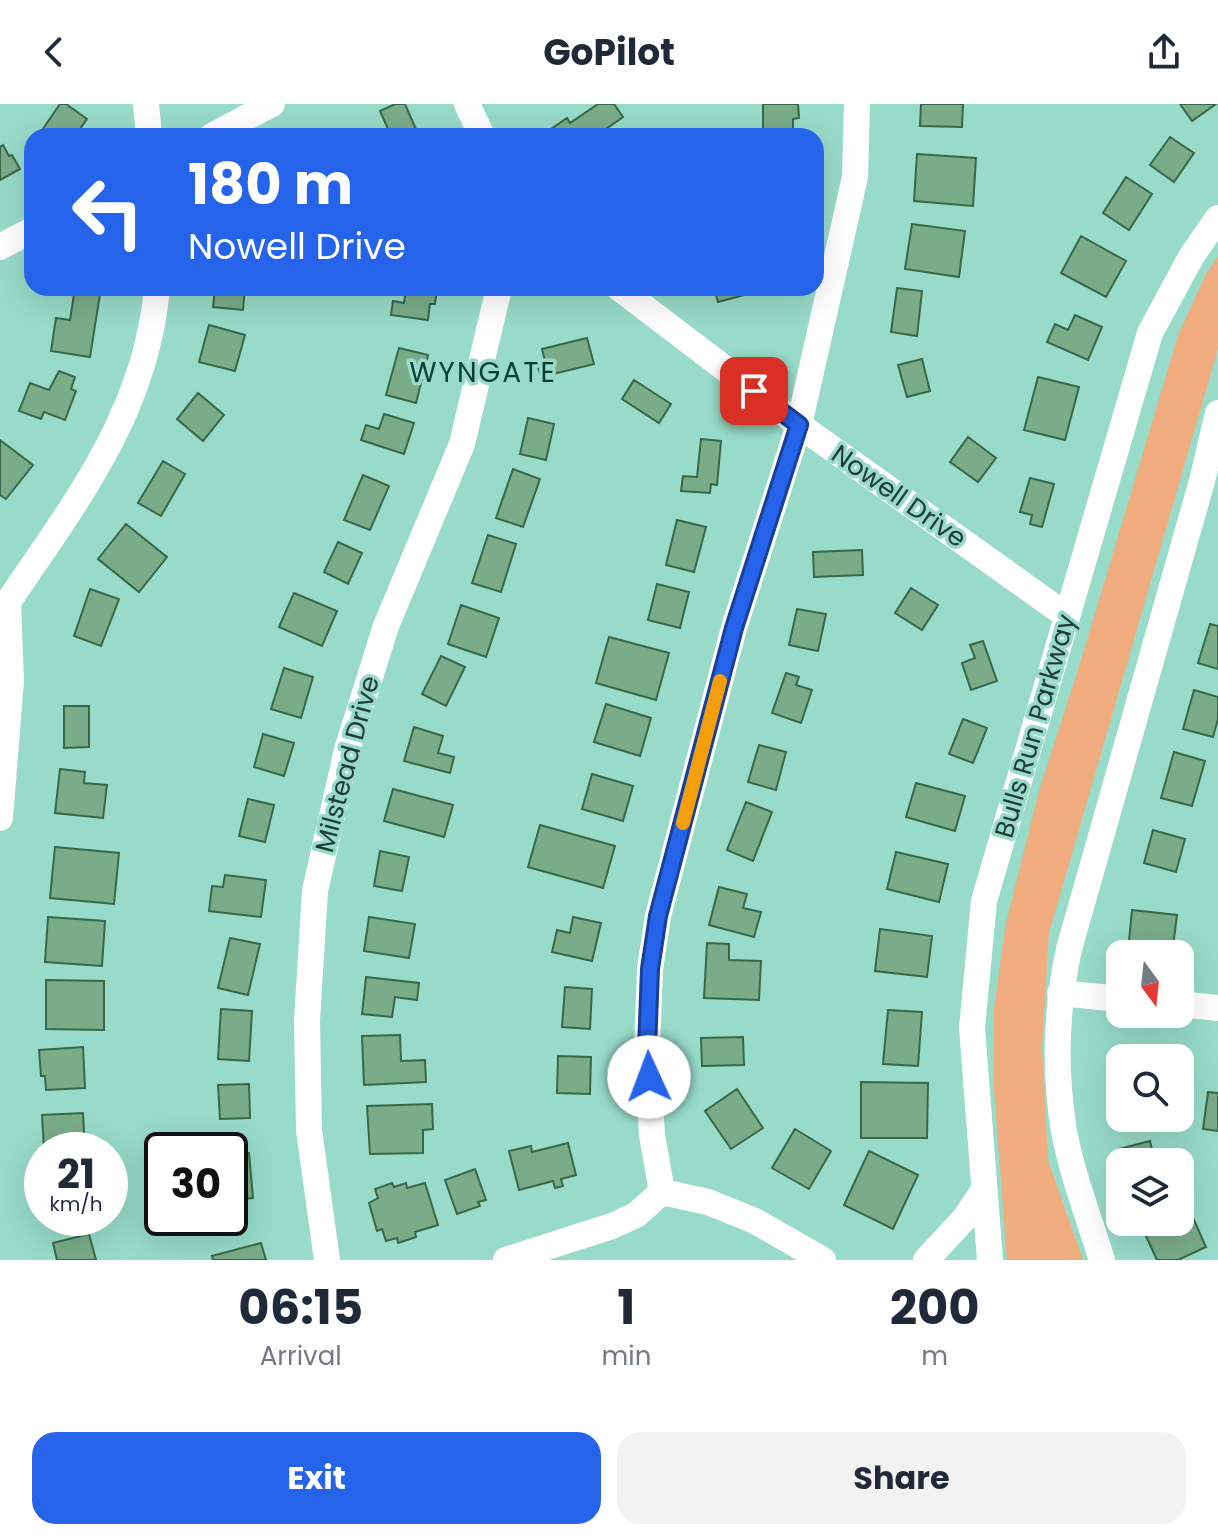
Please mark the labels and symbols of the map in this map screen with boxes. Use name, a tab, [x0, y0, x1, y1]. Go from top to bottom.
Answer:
district label: WYNGATE	[409, 353, 557, 392]
pin	[720, 357, 788, 425]
street label: Nowell Drive	[824, 436, 974, 556]
street label: Bulls Run Parkway	[986, 610, 1084, 842]
street label: Milstead Drive	[306, 672, 388, 856]
north arrow	[1106, 940, 1194, 1028]
position arrow	[607, 1035, 691, 1119]
speed limit sign: 30	[144, 1132, 248, 1236]

